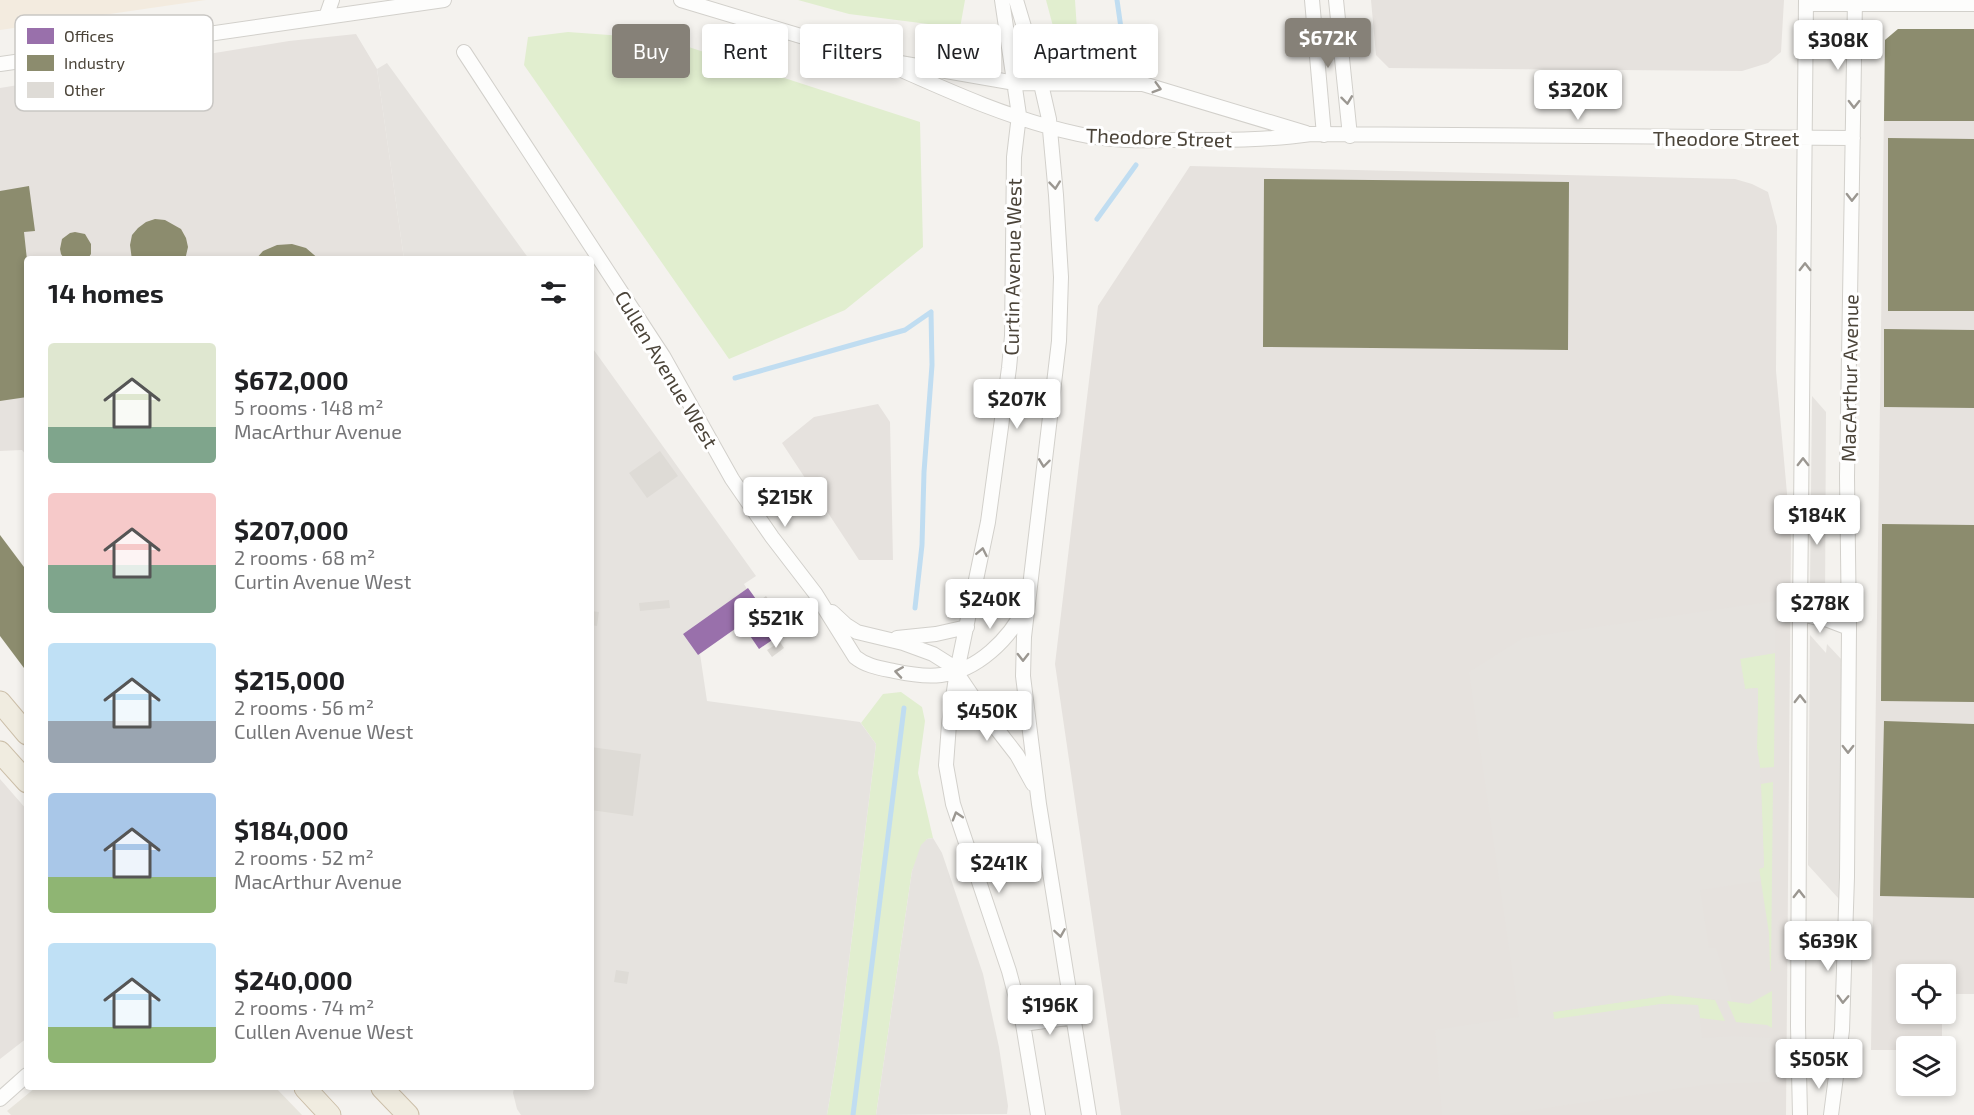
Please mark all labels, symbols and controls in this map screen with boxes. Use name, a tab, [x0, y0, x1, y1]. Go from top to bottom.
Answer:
legend	[15, 15, 213, 111]
pin: $672K	[1286, 18, 1370, 69]
pin: $308K	[1796, 20, 1880, 71]
chip: Buy	[612, 24, 690, 78]
chip: Rent	[702, 24, 788, 78]
chip: Filters	[800, 24, 903, 78]
chip: New	[915, 24, 1001, 78]
chip: Apartment	[1013, 24, 1158, 78]
text: $672K	[1299, 25, 1357, 49]
text: Offices	[64, 26, 114, 45]
text: $308K	[1808, 27, 1868, 51]
text: Industry	[64, 53, 125, 72]
pin: $320K	[1536, 70, 1620, 121]
text: $320K	[1548, 77, 1608, 101]
text: Other	[64, 80, 106, 99]
one-way arrow	[1151, 81, 1162, 93]
one-way arrow	[1341, 95, 1353, 104]
one-way arrow	[1848, 100, 1860, 109]
street label: Theodore Street	[1085, 122, 1233, 152]
street label: Theodore Street	[1653, 126, 1800, 150]
street label: Curtin Avenue West	[998, 178, 1026, 356]
one-way arrow	[1048, 181, 1061, 190]
one-way arrow	[1846, 192, 1858, 201]
one-way arrow	[1798, 263, 1811, 272]
icon: filters	[537, 276, 570, 309]
text: 14 homes	[48, 277, 164, 308]
street label: Cullen Avenue West	[611, 286, 724, 452]
street label: MacArthur Avenue	[1836, 294, 1862, 462]
text: $672,000	[234, 364, 349, 395]
icon: home	[96, 367, 168, 439]
pin: $207K	[975, 379, 1059, 430]
text: $207K	[987, 386, 1047, 410]
text: 5 rooms · 148 m²	[234, 395, 384, 419]
text: MacArthur Avenue	[234, 419, 402, 443]
one-way arrow	[1797, 458, 1809, 467]
one-way arrow	[1038, 459, 1051, 468]
pin: $215K	[743, 477, 827, 528]
text: $215K	[757, 484, 813, 508]
pin: $184K	[1775, 495, 1859, 546]
text: $184K	[1788, 502, 1846, 526]
text: $207,000	[234, 514, 349, 545]
icon: home	[96, 517, 168, 589]
text: 2 rooms · 68 m²	[234, 545, 375, 569]
one-way arrow	[975, 547, 988, 557]
text: Curtin Avenue West	[234, 569, 411, 593]
pin: $240K	[948, 579, 1032, 630]
pin: $278K	[1778, 583, 1862, 634]
text: $240K	[959, 586, 1021, 610]
text: $278K	[1791, 590, 1849, 614]
pin: $521K	[734, 598, 818, 649]
text: $521K	[748, 605, 804, 629]
one-way arrow	[1017, 652, 1029, 661]
text: $215,000	[234, 664, 345, 695]
one-way arrow	[895, 666, 904, 678]
icon: home	[96, 667, 168, 739]
pin: $450K	[945, 691, 1029, 742]
text: 2 rooms · 56 m²	[234, 695, 374, 719]
one-way arrow	[1794, 695, 1806, 704]
text: $450K	[957, 698, 1017, 722]
text: Cullen Avenue West	[234, 719, 413, 743]
one-way arrow	[1842, 744, 1854, 753]
one-way arrow	[952, 811, 964, 822]
text: $184,000	[234, 814, 349, 845]
icon: home	[96, 817, 168, 889]
pin: $241K	[957, 843, 1041, 894]
text: 2 rooms · 52 m²	[234, 845, 374, 869]
text: $241K	[970, 850, 1028, 874]
text: MacArthur Avenue	[234, 869, 402, 893]
one-way arrow	[1793, 890, 1805, 899]
pin: $639K	[1786, 921, 1870, 972]
text: $639K	[1798, 928, 1858, 952]
one-way arrow	[1054, 929, 1066, 938]
text: $240,000	[234, 964, 353, 995]
map controls	[1896, 964, 1956, 1096]
button: locate	[1896, 964, 1956, 1024]
icon: home	[96, 967, 168, 1039]
pin: $196K	[1008, 985, 1092, 1036]
text: $196K	[1022, 992, 1078, 1016]
one-way arrow	[1837, 994, 1849, 1003]
text: 2 rooms · 74 m²	[234, 995, 374, 1019]
text: Cullen Avenue West	[234, 1019, 413, 1043]
button: layers	[1896, 1036, 1956, 1096]
pin: $505K	[1777, 1039, 1861, 1090]
text: $505K	[1790, 1046, 1848, 1070]

